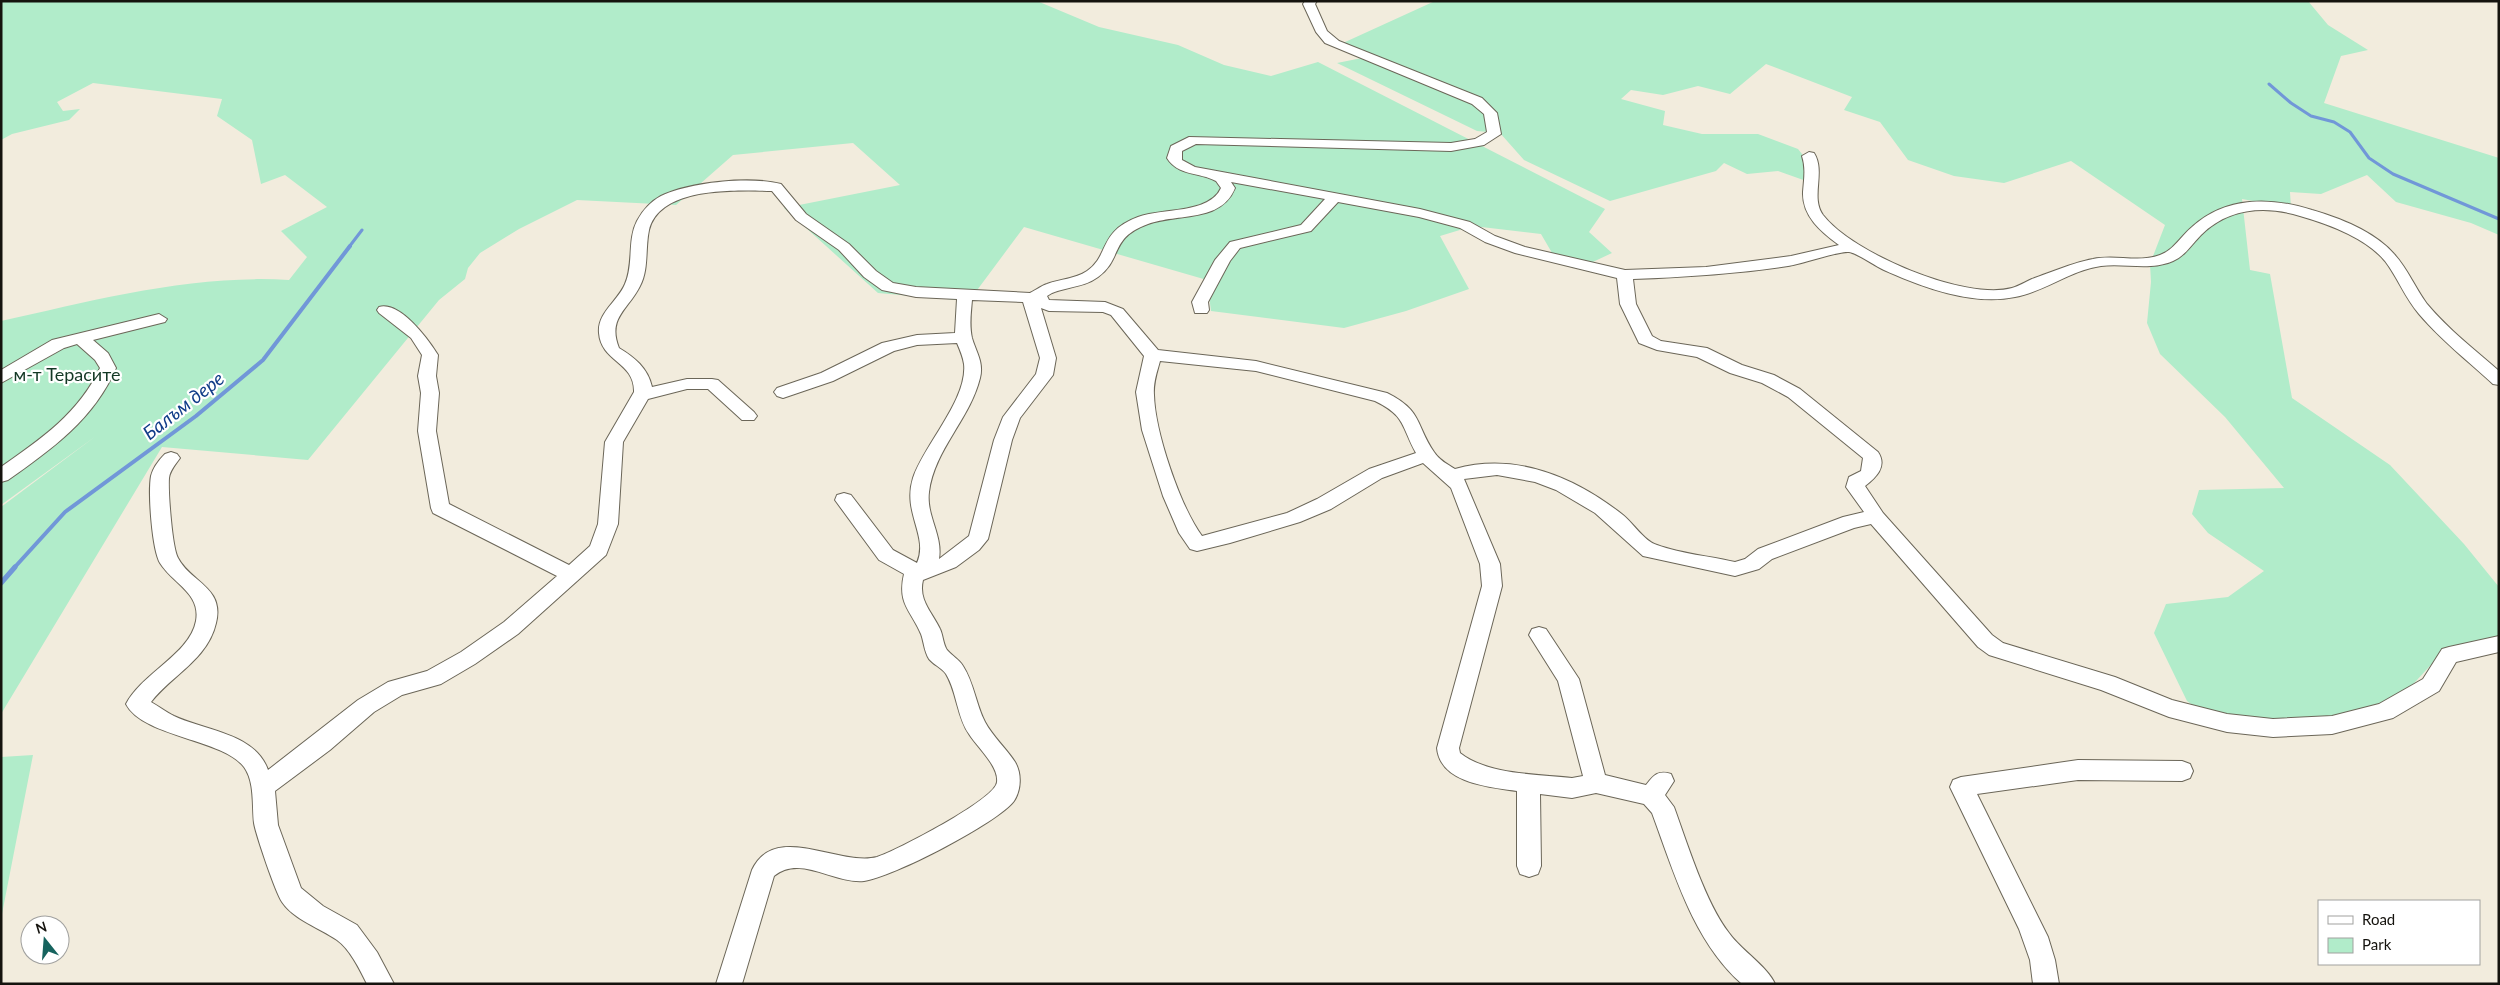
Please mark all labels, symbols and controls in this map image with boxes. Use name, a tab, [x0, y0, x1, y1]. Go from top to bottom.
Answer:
park label: м-т Терасите	[14, 363, 120, 385]
water label: Балъм дере	[138, 366, 228, 444]
legend	[2318, 900, 2480, 965]
text: Road	[2362, 910, 2395, 928]
north arrow	[20, 915, 70, 965]
text: N	[33, 917, 49, 937]
text: Park	[2362, 935, 2392, 953]

